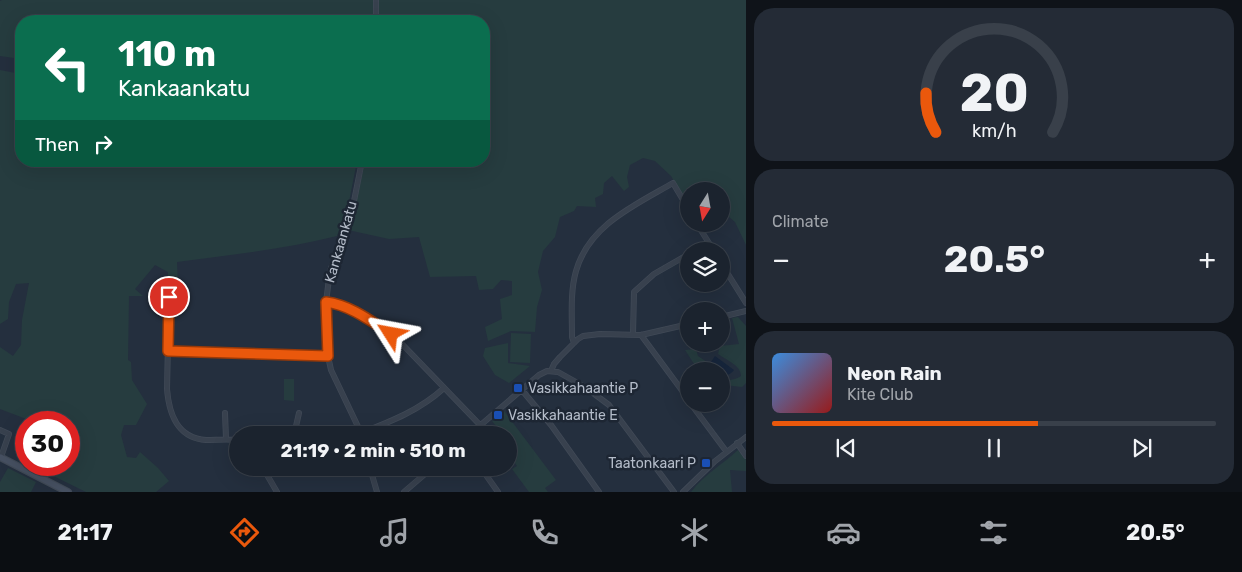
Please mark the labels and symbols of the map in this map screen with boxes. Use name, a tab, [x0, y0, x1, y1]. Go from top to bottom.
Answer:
north arrow	[680, 182, 730, 232]
street label: Kankaankatu	[321, 199, 361, 285]
pin	[148, 276, 190, 318]
position arrow	[364, 307, 416, 359]
place label: Vasikkahaantie P	[528, 380, 638, 397]
marker: Vasikkahaantie P	[512, 382, 524, 394]
place label: Vasikkahaantie E	[508, 407, 618, 424]
marker: Vasikkahaantie E	[492, 409, 504, 421]
speed limit sign: 30	[15, 411, 80, 476]
place label: Taatonkaari P	[608, 455, 696, 472]
marker: Taatonkaari P	[700, 457, 712, 469]

